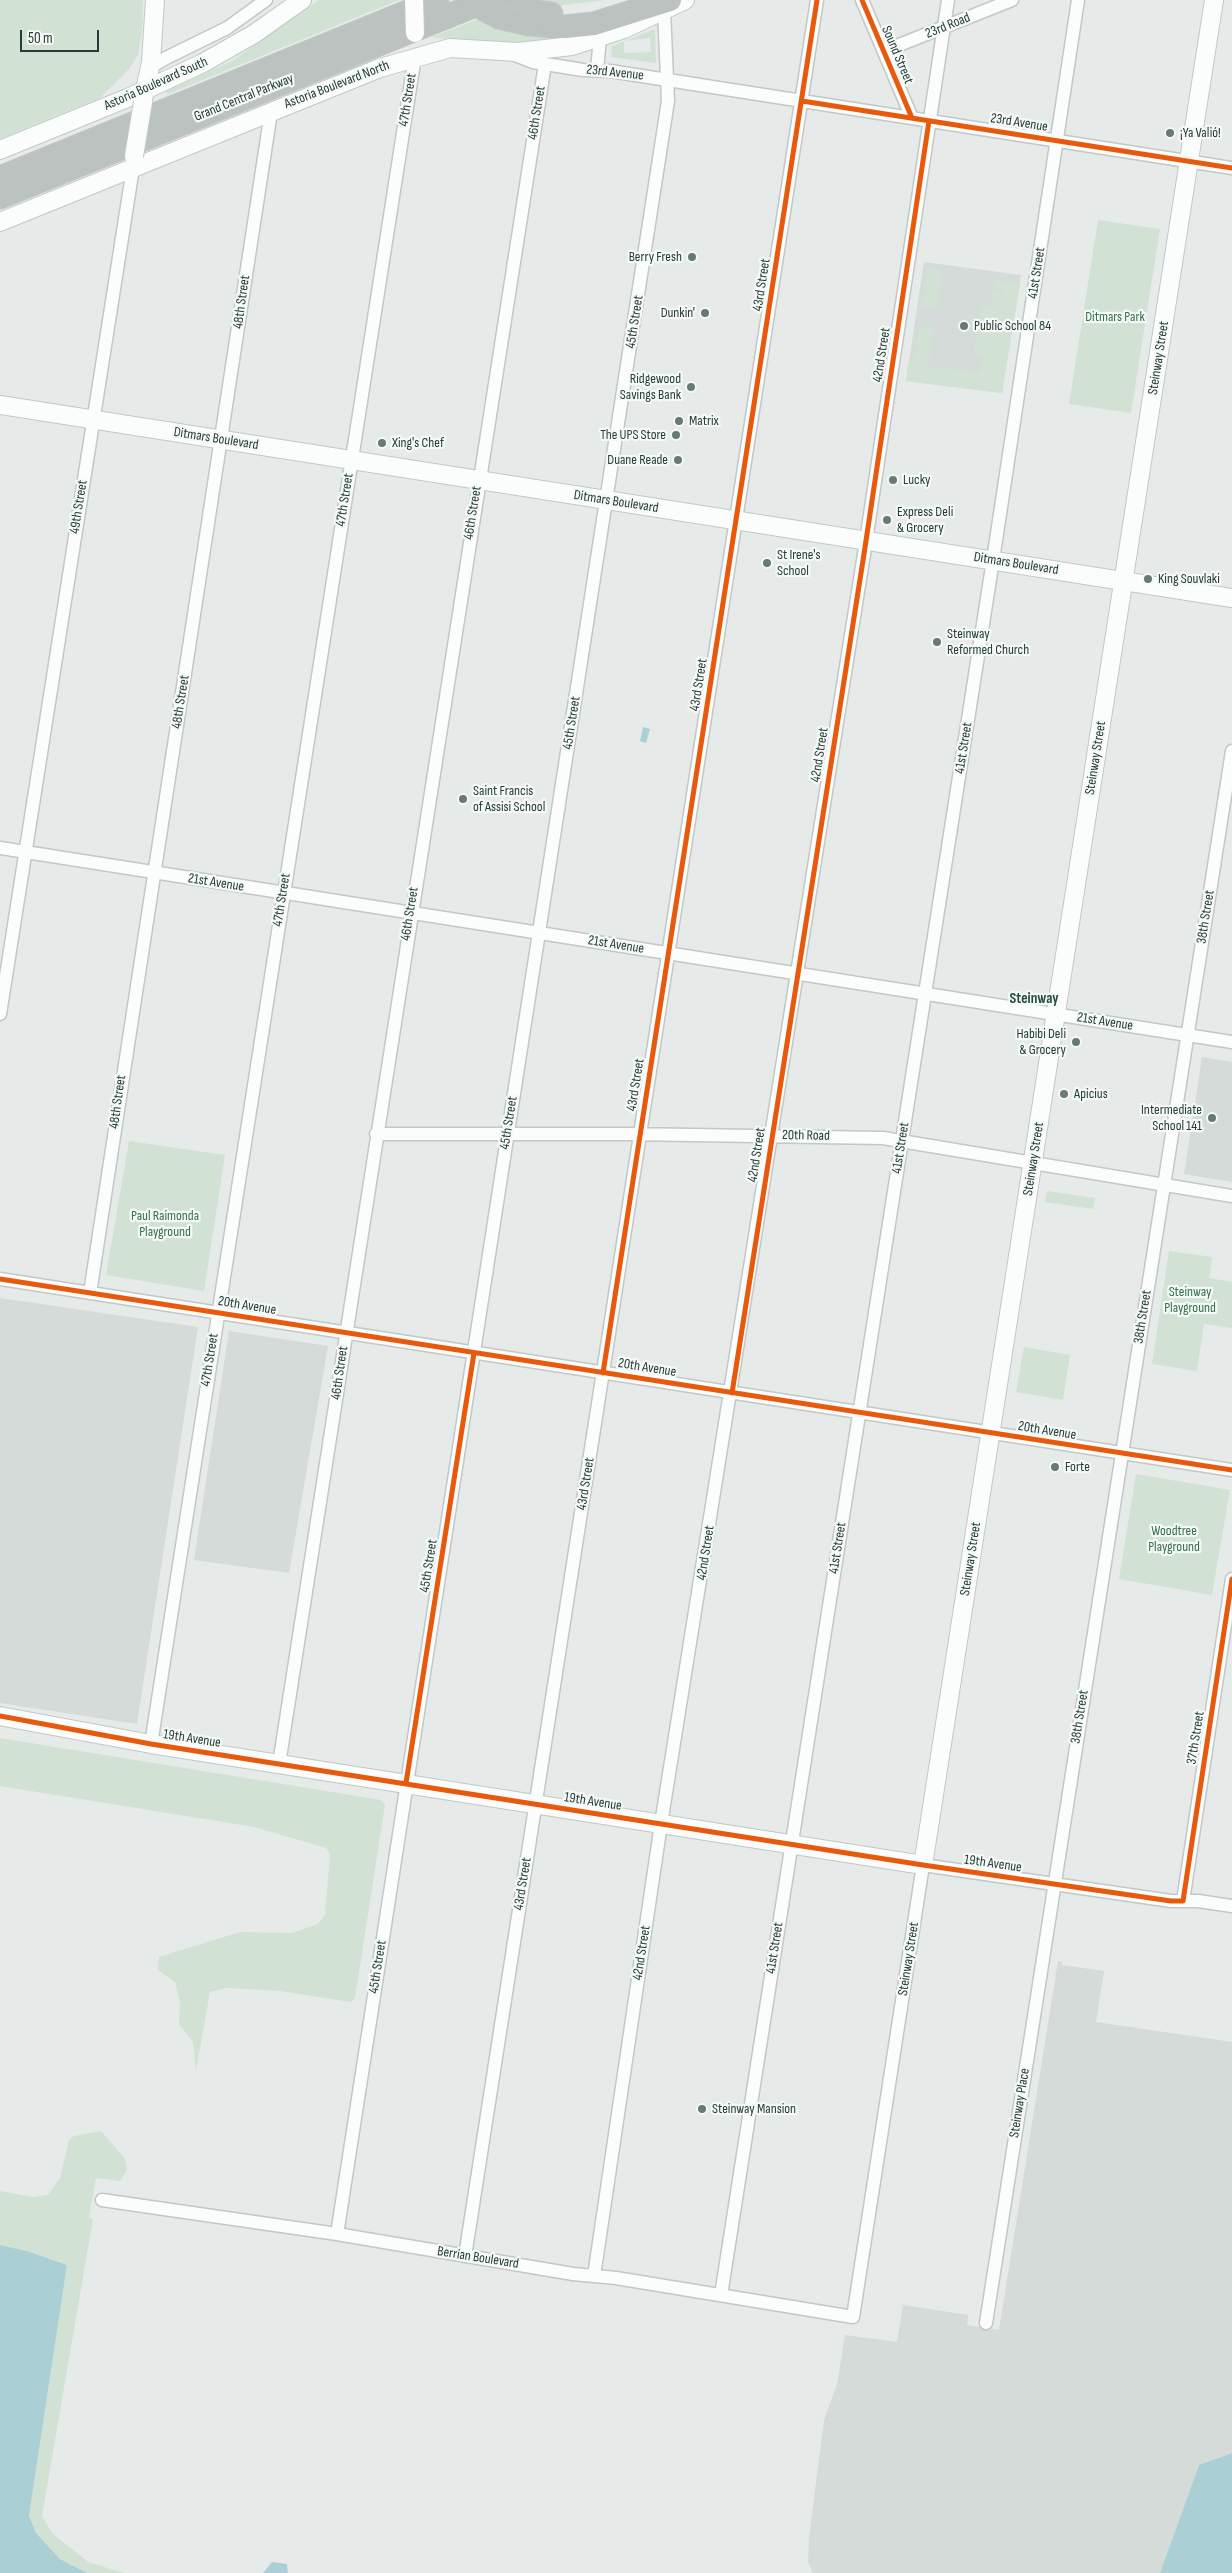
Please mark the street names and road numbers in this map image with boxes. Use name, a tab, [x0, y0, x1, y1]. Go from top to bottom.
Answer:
street label: 23rd Road	[923, 9, 973, 43]
street label: Sound Street	[877, 24, 917, 86]
street label: Astoria Boulevard South	[102, 54, 210, 114]
street label: Astoria Boulevard North	[282, 57, 392, 113]
street label: 23rd Avenue	[585, 62, 645, 84]
street label: Grand Central Parkway	[192, 70, 296, 126]
street label: 47th Street	[396, 72, 420, 128]
street label: 46th Street	[524, 85, 550, 141]
street label: 23rd Avenue	[989, 110, 1049, 136]
street label: 41st Street	[1025, 246, 1049, 300]
street label: 43rd Street	[750, 257, 774, 313]
street label: 48th Street	[230, 274, 254, 330]
street label: 45th Street	[623, 294, 647, 350]
street label: Steinway Street	[1145, 320, 1173, 396]
street label: 42nd Street	[869, 326, 895, 384]
street label: Ditmars Boulevard	[172, 424, 260, 454]
street label: 47th Street	[333, 472, 357, 528]
street label: 49th Street	[66, 479, 92, 535]
street label: 46th Street	[460, 485, 486, 541]
street label: Ditmars Boulevard	[572, 487, 660, 517]
street label: Ditmars Boulevard	[972, 549, 1060, 579]
street label: 43rd Street	[687, 657, 711, 713]
street label: 48th Street	[168, 674, 194, 730]
street label: 45th Street	[560, 695, 584, 751]
street label: Steinway Street	[1082, 720, 1110, 796]
street label: 41st Street	[952, 721, 976, 775]
street label: 42nd Street	[807, 726, 833, 784]
street label: 21st Avenue	[187, 870, 245, 896]
street label: 47th Street	[270, 872, 294, 928]
street label: 46th Street	[397, 886, 423, 942]
street label: 38th Street	[1193, 889, 1219, 945]
street label: 21st Avenue	[587, 932, 645, 958]
street label: 21st Avenue	[1076, 1009, 1134, 1035]
street label: 43rd Street	[624, 1057, 648, 1113]
street label: 48th Street	[106, 1074, 130, 1130]
street label: 45th Street	[497, 1095, 521, 1151]
street label: 41st Street	[889, 1121, 913, 1175]
street label: Steinway Street	[1020, 1121, 1048, 1197]
street label: 42nd Street	[744, 1126, 770, 1184]
street label: 20th Road	[782, 1127, 830, 1145]
street label: 38th Street	[1130, 1289, 1156, 1345]
street label: 20th Avenue	[217, 1293, 277, 1319]
street label: 47th Street	[198, 1332, 222, 1388]
street label: 46th Street	[328, 1345, 352, 1401]
street label: 20th Avenue	[617, 1355, 677, 1381]
street label: 20th Avenue	[1017, 1418, 1077, 1444]
street label: 43rd Street	[574, 1456, 598, 1512]
street label: 41st Street	[826, 1521, 850, 1575]
street label: Steinway Street	[957, 1521, 985, 1597]
street label: 42nd Street	[693, 1524, 719, 1582]
street label: 45th Street	[417, 1538, 441, 1594]
street label: 38th Street	[1067, 1689, 1093, 1745]
street label: 37th Street	[1184, 1710, 1208, 1766]
street label: 19th Avenue	[162, 1726, 222, 1752]
street label: 19th Avenue	[563, 1789, 623, 1815]
street label: 19th Avenue	[963, 1852, 1023, 1876]
street label: 43rd Street	[511, 1856, 535, 1912]
street label: 41st Street	[763, 1921, 787, 1975]
street label: Steinway Street	[895, 1921, 923, 1997]
street label: 42nd Street	[629, 1924, 655, 1982]
street label: 45th Street	[366, 1939, 390, 1995]
street label: Steinway Place	[1006, 2067, 1034, 2139]
street label: Berrian Boulevard	[436, 2243, 520, 2273]

